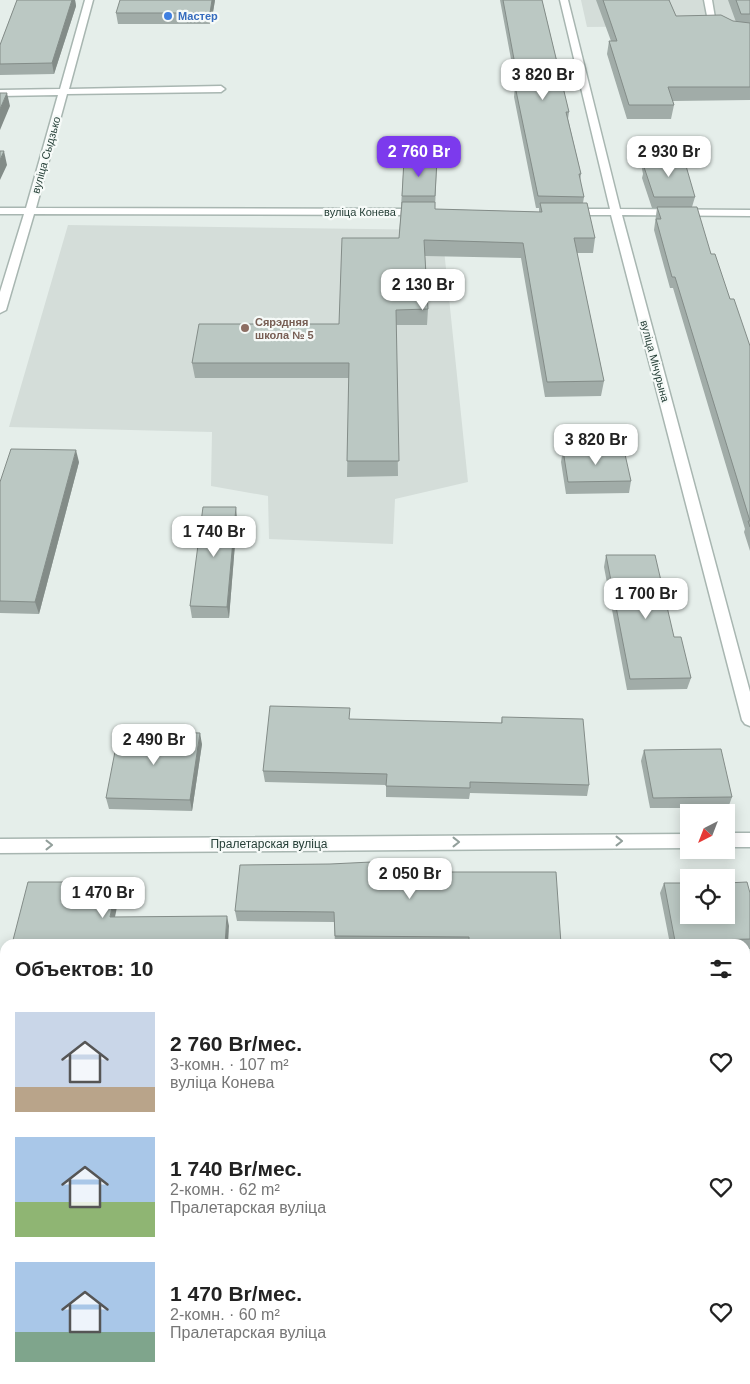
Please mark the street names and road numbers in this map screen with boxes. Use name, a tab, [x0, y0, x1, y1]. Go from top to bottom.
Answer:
street label: вуліца Сыдзько	[29, 115, 63, 195]
street label: вуліца Конева	[324, 206, 397, 218]
street label: вуліца Мічурына	[638, 319, 672, 404]
street label: Пралетарская вуліца	[210, 837, 328, 851]

